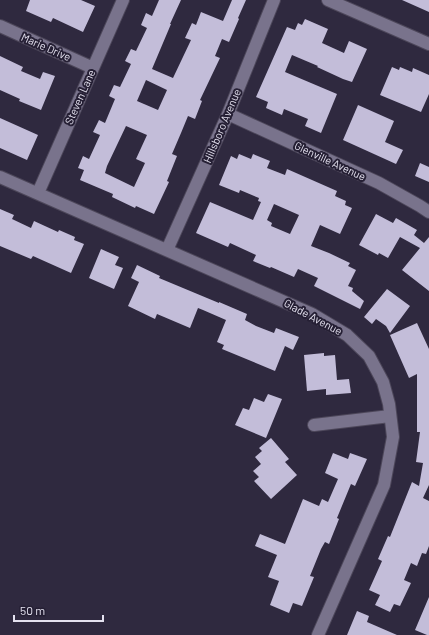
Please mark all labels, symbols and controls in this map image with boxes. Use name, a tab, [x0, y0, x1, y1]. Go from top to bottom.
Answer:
street label: Marie Drive	[19, 30, 73, 63]
street label: Steven Lane	[62, 67, 97, 126]
street label: Hillsboro Avenue	[200, 87, 243, 165]
street label: Glenville Avenue	[293, 138, 368, 183]
street label: Glade Avenue	[282, 296, 345, 337]
scale bar	[14, 597, 103, 623]
text: 50 m	[20, 603, 45, 617]

